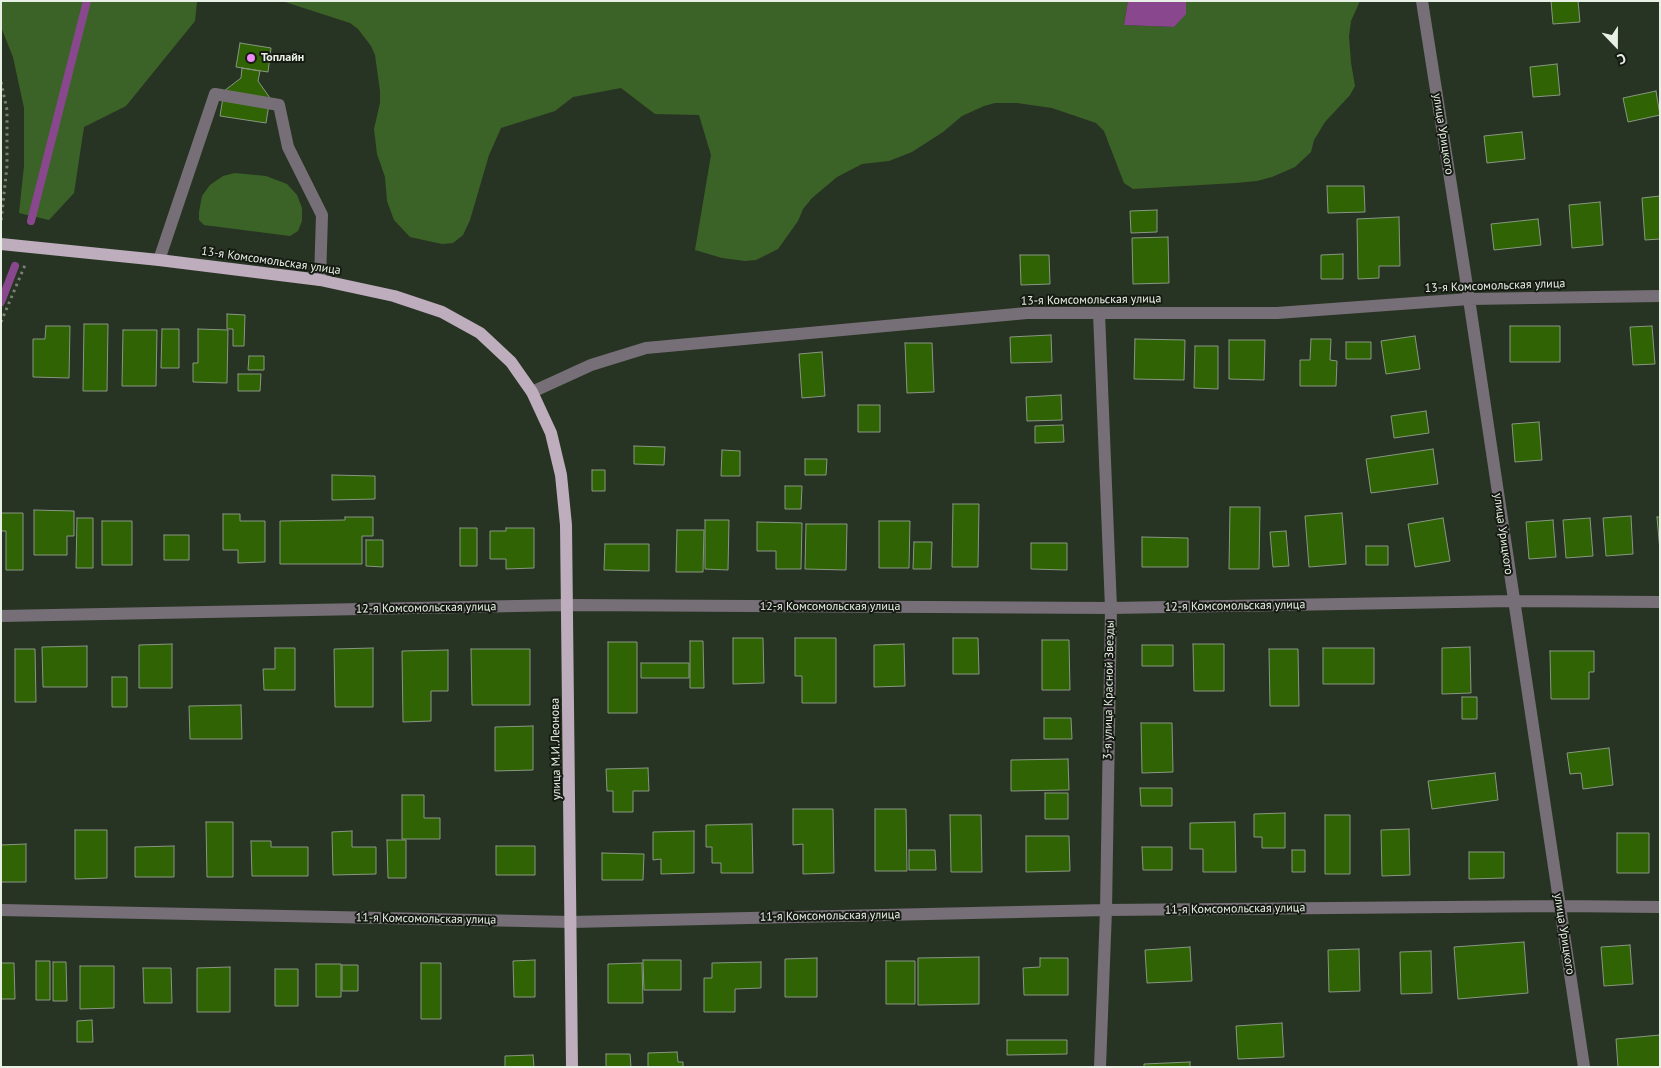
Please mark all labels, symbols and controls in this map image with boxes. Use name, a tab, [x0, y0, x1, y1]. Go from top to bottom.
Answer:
north arrow	[1591, 20, 1641, 70]
text: С	[1615, 49, 1629, 69]
place label: Топлайн	[261, 51, 304, 65]
marker: Топлайн	[245, 52, 257, 64]
street label: улица Урицкого	[1429, 92, 1457, 176]
street label: 13-я Комсомольская улица	[200, 244, 342, 278]
street label: 13-я Комсомольская улица	[1424, 276, 1566, 296]
street label: 13-я Комсомольская улица	[1021, 292, 1161, 308]
street label: улица Урицкого	[1490, 492, 1516, 576]
street label: 12-я Комсомольская улица	[1165, 598, 1305, 614]
street label: 12-я Комсомольская улица	[356, 600, 496, 616]
street label: 12-я Комсомольская улица	[760, 600, 900, 614]
street label: 3-я улица Красной Звезды	[1101, 620, 1117, 760]
street label: улица М.И.Леонова	[548, 698, 564, 800]
street label: улица Урицкого	[1550, 892, 1578, 976]
street label: 11-я Комсомольская улица	[1165, 901, 1305, 917]
street label: 11-я Комсомольская улица	[760, 908, 900, 924]
street label: 11-я Комсомольская улица	[356, 911, 496, 927]

